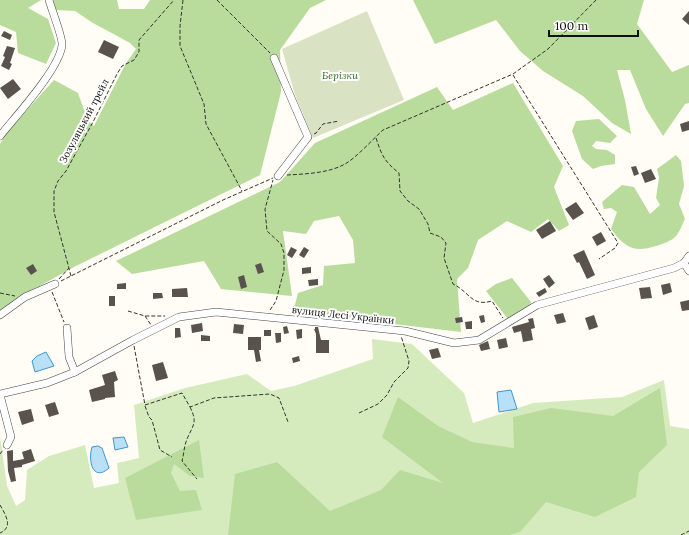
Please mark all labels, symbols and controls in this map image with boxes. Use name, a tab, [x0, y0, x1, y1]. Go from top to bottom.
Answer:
scale bar	[549, 12, 638, 38]
text: 100 m	[555, 18, 588, 33]
park label: Берізки	[322, 69, 358, 82]
street label: Зозуляцький трейл	[56, 77, 112, 165]
street label: вулиця Лесі Українки	[291, 303, 395, 327]

